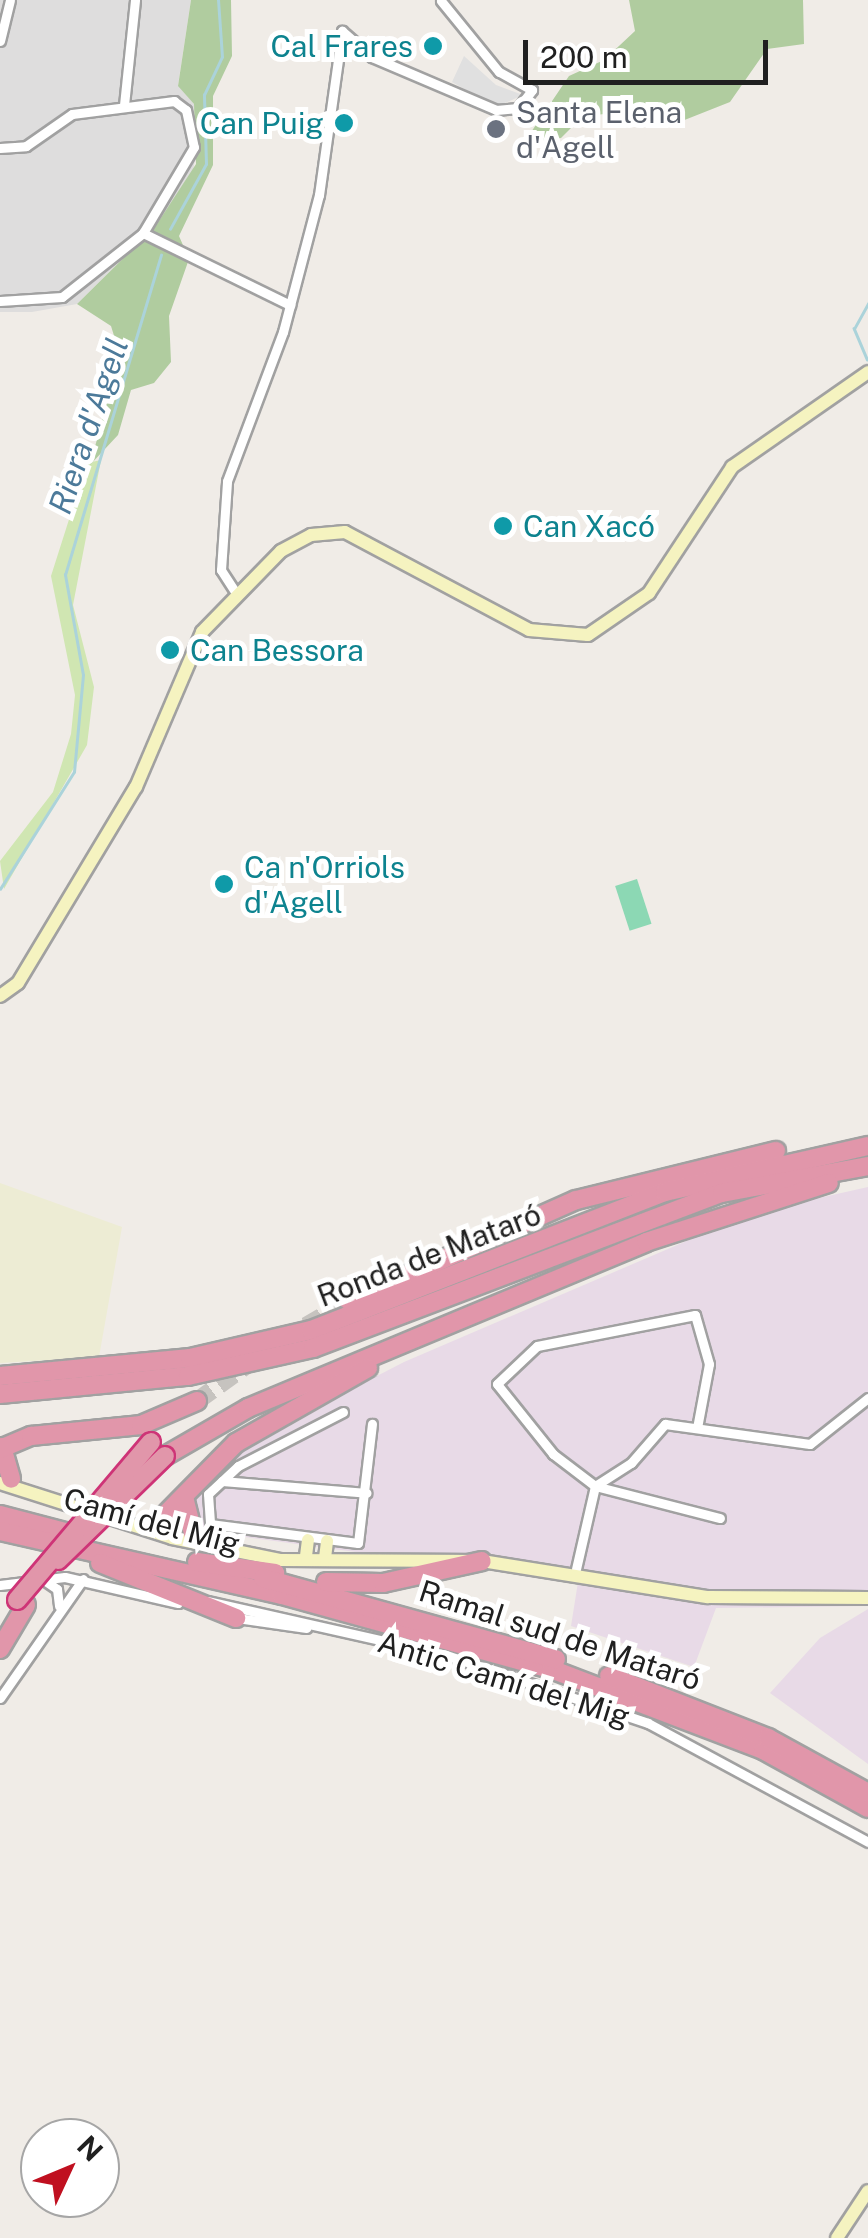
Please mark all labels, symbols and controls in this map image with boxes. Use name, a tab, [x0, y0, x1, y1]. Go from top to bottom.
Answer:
scale bar	[528, 20, 773, 82]
place label: Cal Frares	[270, 28, 413, 64]
marker: Cal Frares	[422, 35, 444, 57]
text: 200 m	[540, 39, 628, 75]
place label: Santa Elena d'Agell	[516, 94, 682, 164]
place label: Can Puig	[200, 105, 324, 141]
marker: Can Puig	[333, 112, 355, 134]
marker: Santa Elena d'Agell	[485, 118, 507, 140]
water label: Riera d'Agell	[41, 333, 137, 519]
place label: Can Xacó	[523, 508, 655, 544]
marker: Can Xacó	[492, 515, 514, 537]
place label: Can Bessora	[190, 632, 364, 668]
marker: Can Bessora	[159, 639, 181, 661]
place label: Ca n'Orriols d'Agell	[244, 849, 405, 920]
marker: Ca n'Orriols d'Agell	[213, 873, 235, 895]
street label: Ronda de Mataró	[312, 1196, 546, 1314]
street label: Camí del Mig	[60, 1480, 244, 1562]
street label: Ramal sud de Mataró	[414, 1572, 706, 1698]
street label: Antic Camí del Mig	[373, 1623, 635, 1735]
north arrow	[20, 2118, 120, 2218]
text: N	[71, 2129, 110, 2168]

